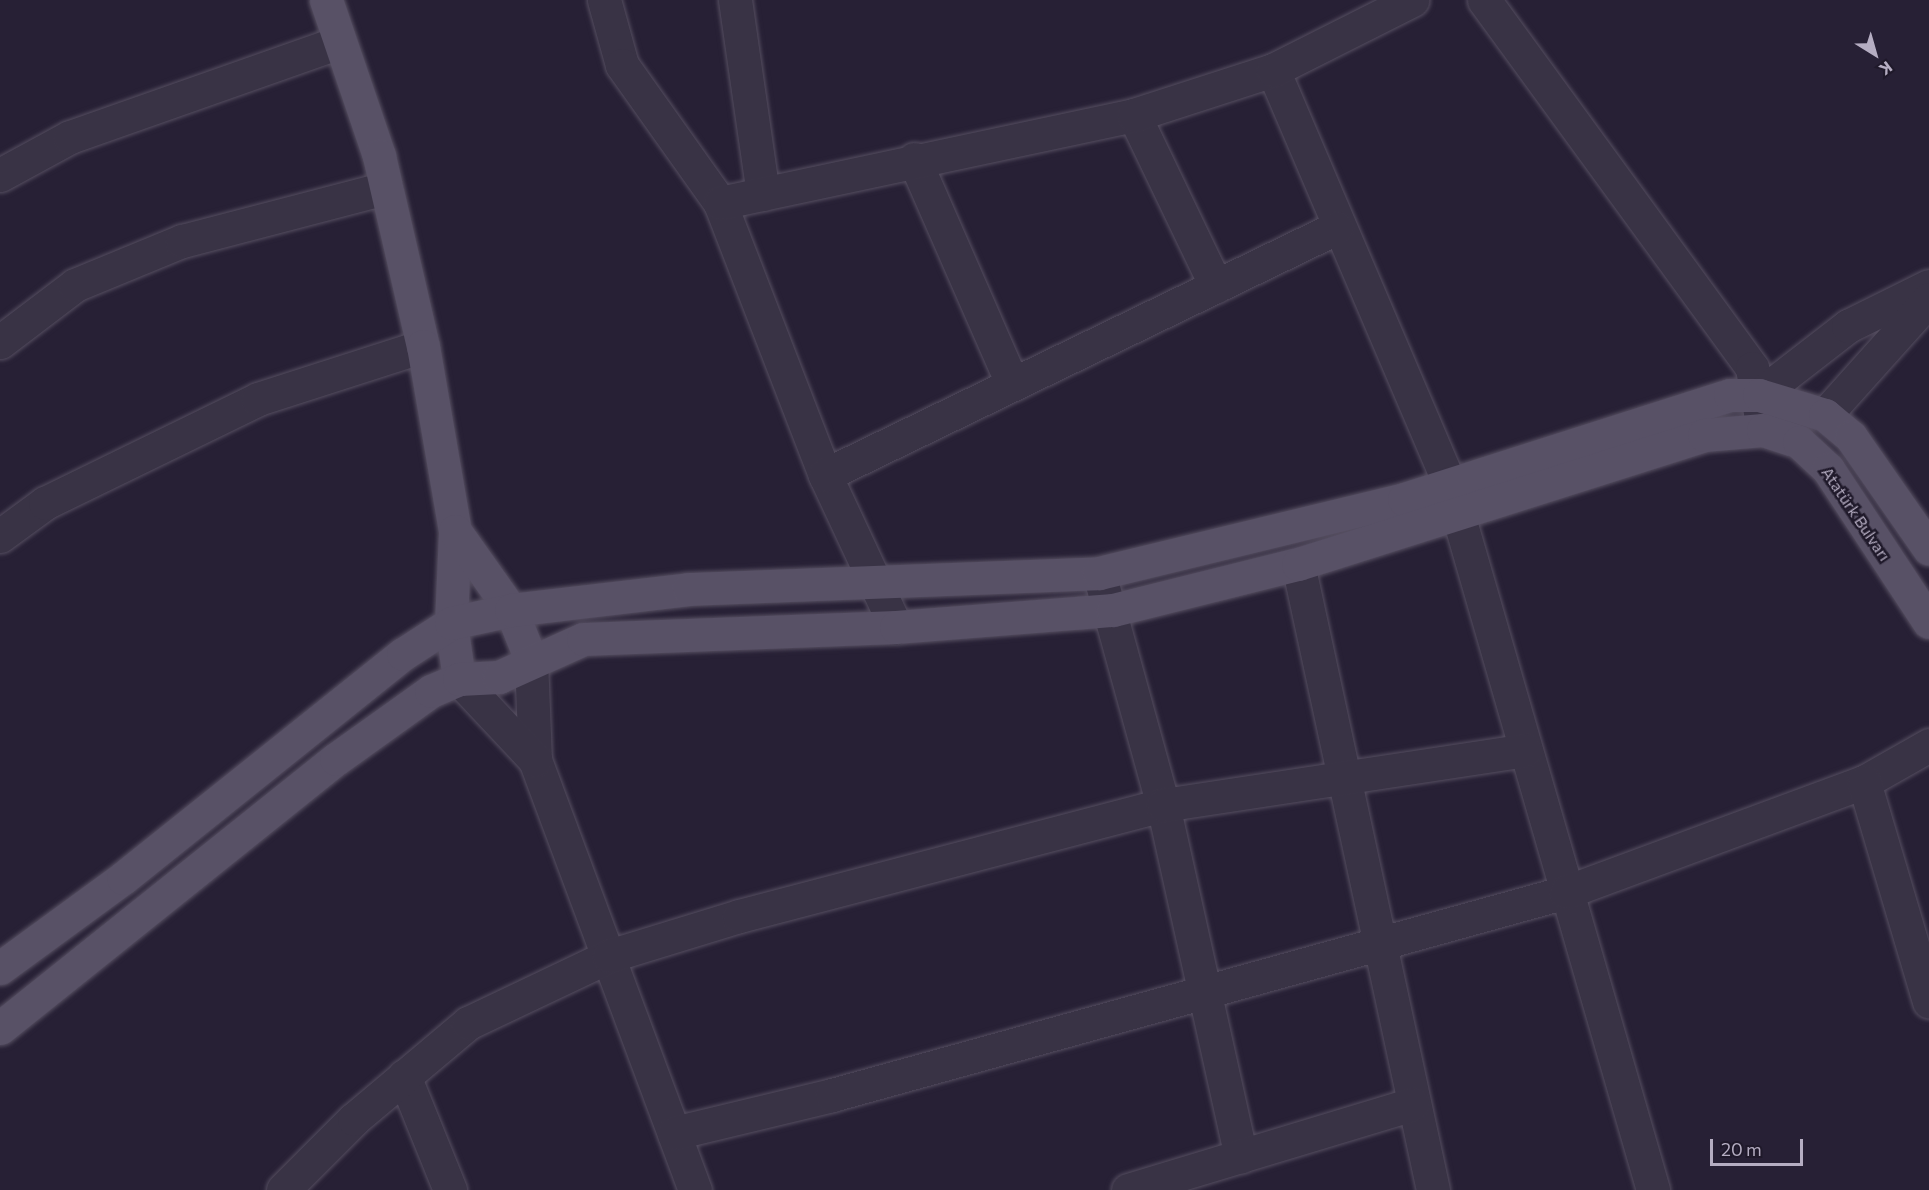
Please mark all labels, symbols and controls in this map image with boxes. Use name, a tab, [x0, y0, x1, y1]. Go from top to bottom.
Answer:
north arrow	[1845, 24, 1905, 84]
text: K	[1876, 58, 1896, 80]
street label: Atatürk Bulvarı	[1818, 463, 1894, 565]
scale bar	[1713, 1127, 1806, 1165]
text: 20 m	[1721, 1138, 1762, 1160]

